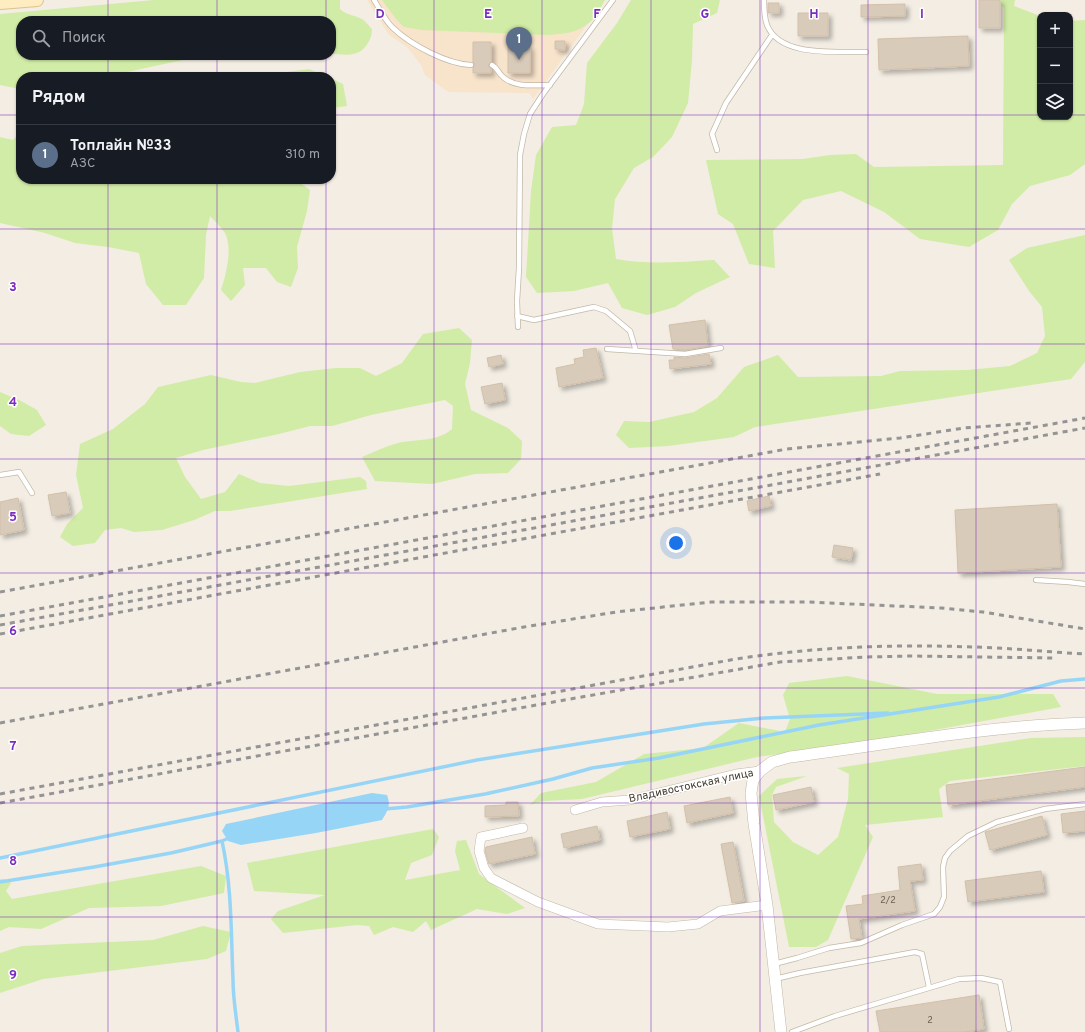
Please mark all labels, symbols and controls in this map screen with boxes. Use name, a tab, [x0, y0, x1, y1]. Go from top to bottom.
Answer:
text: D	[375, 7, 385, 23]
text: E	[484, 7, 492, 23]
text: F	[593, 7, 601, 23]
text: G	[701, 7, 710, 23]
text: H	[809, 7, 819, 23]
text: I	[920, 7, 924, 23]
map controls	[1037, 12, 1073, 120]
button: +	[1037, 12, 1073, 48]
search box	[16, 16, 336, 60]
icon: search	[30, 27, 52, 49]
pin: 1	[506, 27, 532, 60]
text: Поиск	[62, 29, 106, 48]
button: −	[1037, 48, 1073, 84]
button: layers	[1037, 84, 1073, 120]
text: Рядом	[32, 87, 85, 109]
text: Топлайн №33	[70, 137, 171, 156]
text: 1	[42, 147, 48, 163]
text: 310 m	[285, 147, 320, 163]
text: АЗС	[70, 156, 95, 172]
text: 3	[9, 280, 17, 296]
text: 4	[9, 395, 17, 411]
text: 5	[9, 510, 17, 526]
your location	[666, 533, 686, 553]
text: 6	[9, 624, 17, 640]
text: 7	[10, 739, 17, 755]
street label: Владивостокская улица	[627, 766, 755, 806]
text: 8	[9, 854, 17, 870]
house number: 2/2	[880, 895, 896, 906]
text: 9	[9, 968, 17, 984]
house number: 2	[927, 1015, 933, 1026]

